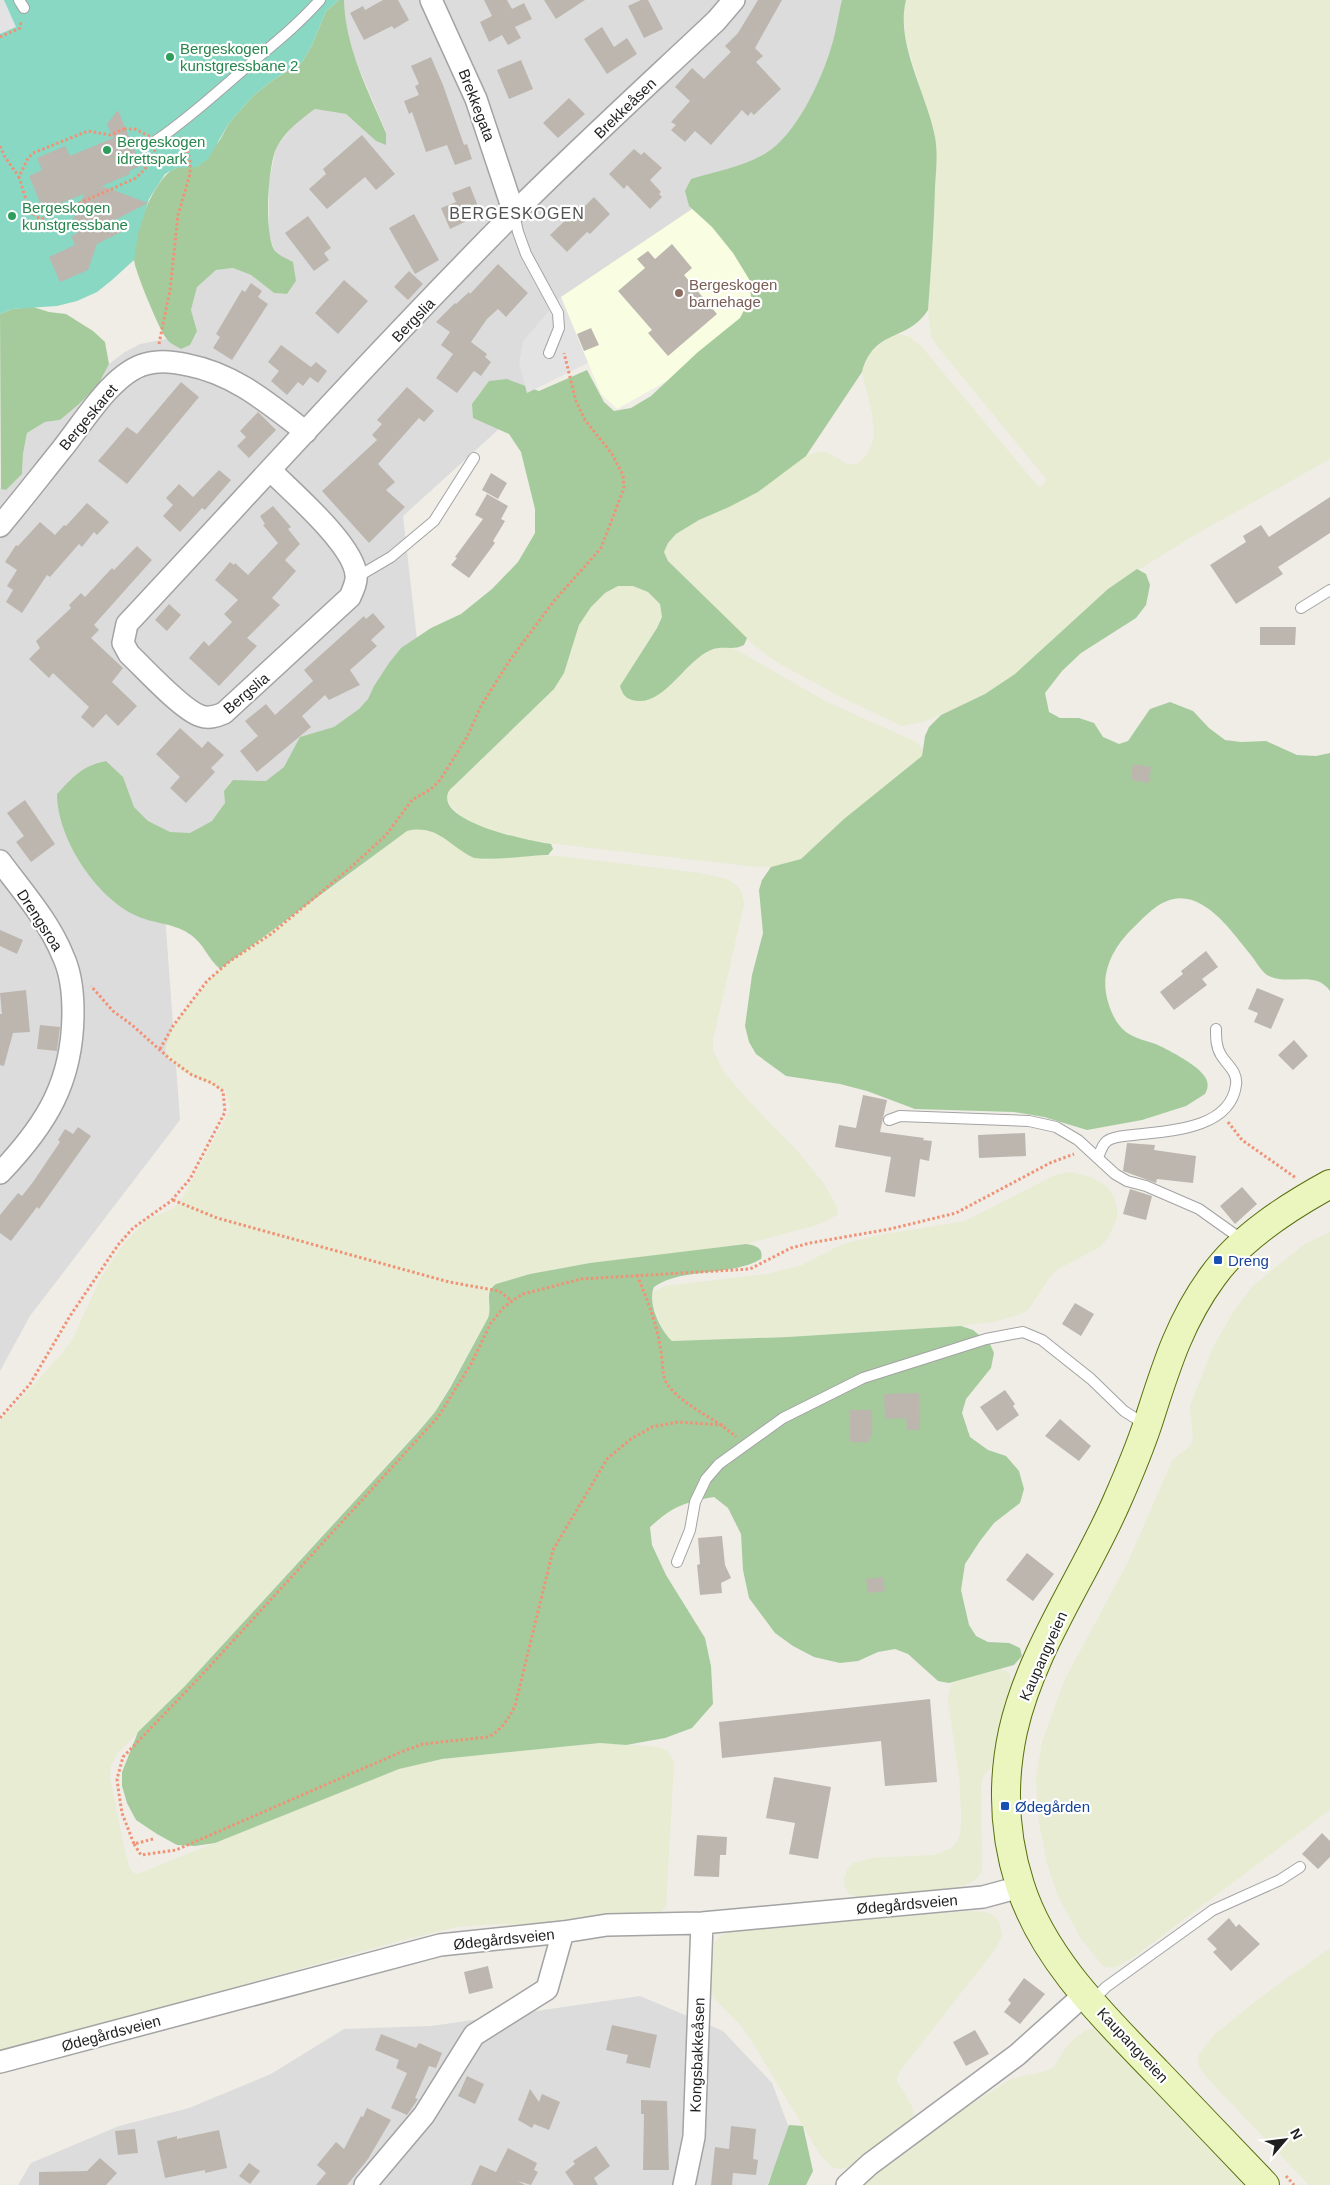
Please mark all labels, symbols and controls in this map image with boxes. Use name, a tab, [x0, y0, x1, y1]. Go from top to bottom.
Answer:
place label: Bergeskogen kunstgressbane 2	[180, 40, 298, 74]
marker: Bergeskogen kunstgressbane 2	[164, 51, 176, 63]
street label: Brekkegata	[455, 67, 499, 144]
street label: Brekkeåsen	[591, 74, 659, 142]
place label: Bergeskogen idrettspark	[117, 133, 205, 167]
marker: Bergeskogen idrettspark	[101, 144, 113, 156]
place label: Bergeskogen kunstgressbane	[22, 199, 128, 233]
district label: BERGESKOGEN	[449, 205, 585, 222]
marker: Bergeskogen kunstgressbane	[6, 210, 18, 222]
place label: Bergeskogen barnehage	[689, 276, 777, 310]
marker: Bergeskogen barnehage	[673, 287, 685, 299]
street label: Bergslia	[388, 294, 438, 345]
street label: Bergeskaret	[55, 380, 121, 453]
street label: Bergslia	[220, 669, 273, 717]
street label: Drengsroa	[14, 886, 67, 955]
place label: Dreng	[1228, 1252, 1269, 1269]
marker: Dreng	[1212, 1254, 1224, 1266]
street label: Kaupangveien	[1016, 1609, 1070, 1703]
place label: Ødegården	[1015, 1798, 1090, 1815]
marker: Ødegården	[999, 1800, 1011, 1812]
street label: Ødegårdsveien	[856, 1891, 958, 1917]
street label: Ødegårdsveien	[453, 1925, 555, 1953]
street label: Kongsbakkeåsen	[686, 1997, 708, 2113]
street label: Kaupangveien	[1094, 2004, 1172, 2086]
street label: Ødegårdsveien	[60, 2012, 162, 2054]
north arrow	[1260, 2115, 1310, 2165]
text: N	[1287, 2126, 1306, 2142]

